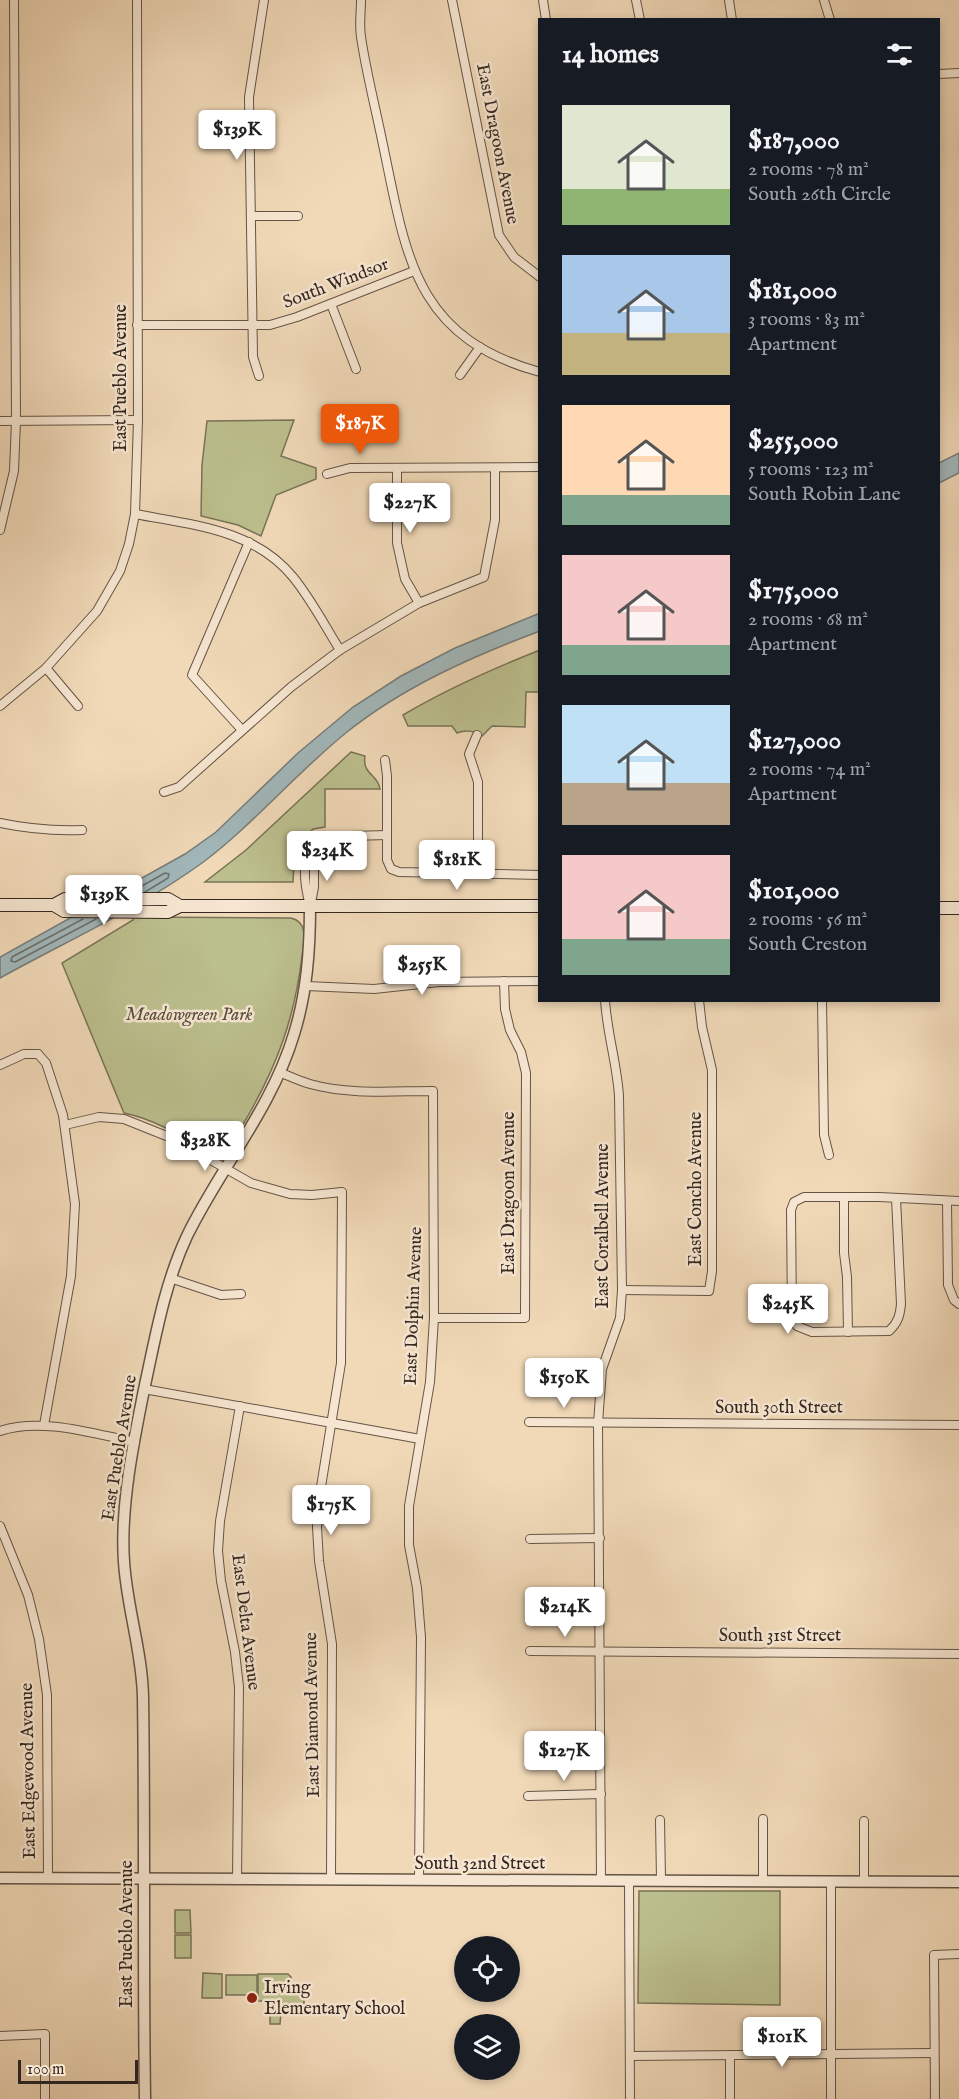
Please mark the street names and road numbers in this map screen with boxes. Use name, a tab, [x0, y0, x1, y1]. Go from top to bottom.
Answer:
street label: East Dragoon Avenue	[470, 62, 524, 226]
street label: South Windsor	[280, 253, 393, 315]
street label: East Pueblo Avenue	[110, 304, 133, 452]
street label: East Dragoon Avenue	[498, 1111, 521, 1275]
street label: East Concho Avenue	[685, 1112, 708, 1266]
street label: East Coralbell Avenue	[592, 1143, 615, 1309]
street label: East Dolphin Avenue	[400, 1226, 428, 1386]
street label: East Pueblo Avenue	[97, 1373, 143, 1523]
street label: South 30th Street	[715, 1397, 843, 1420]
street label: East Delta Avenue	[225, 1553, 265, 1691]
street label: South 31st Street	[719, 1625, 841, 1648]
street label: East Diamond Avenue	[300, 1632, 326, 1798]
street label: East Edgewood Avenue	[16, 1683, 42, 1859]
street label: South 32nd Street	[415, 1853, 545, 1876]
street label: East Pueblo Avenue	[116, 1860, 139, 2008]

